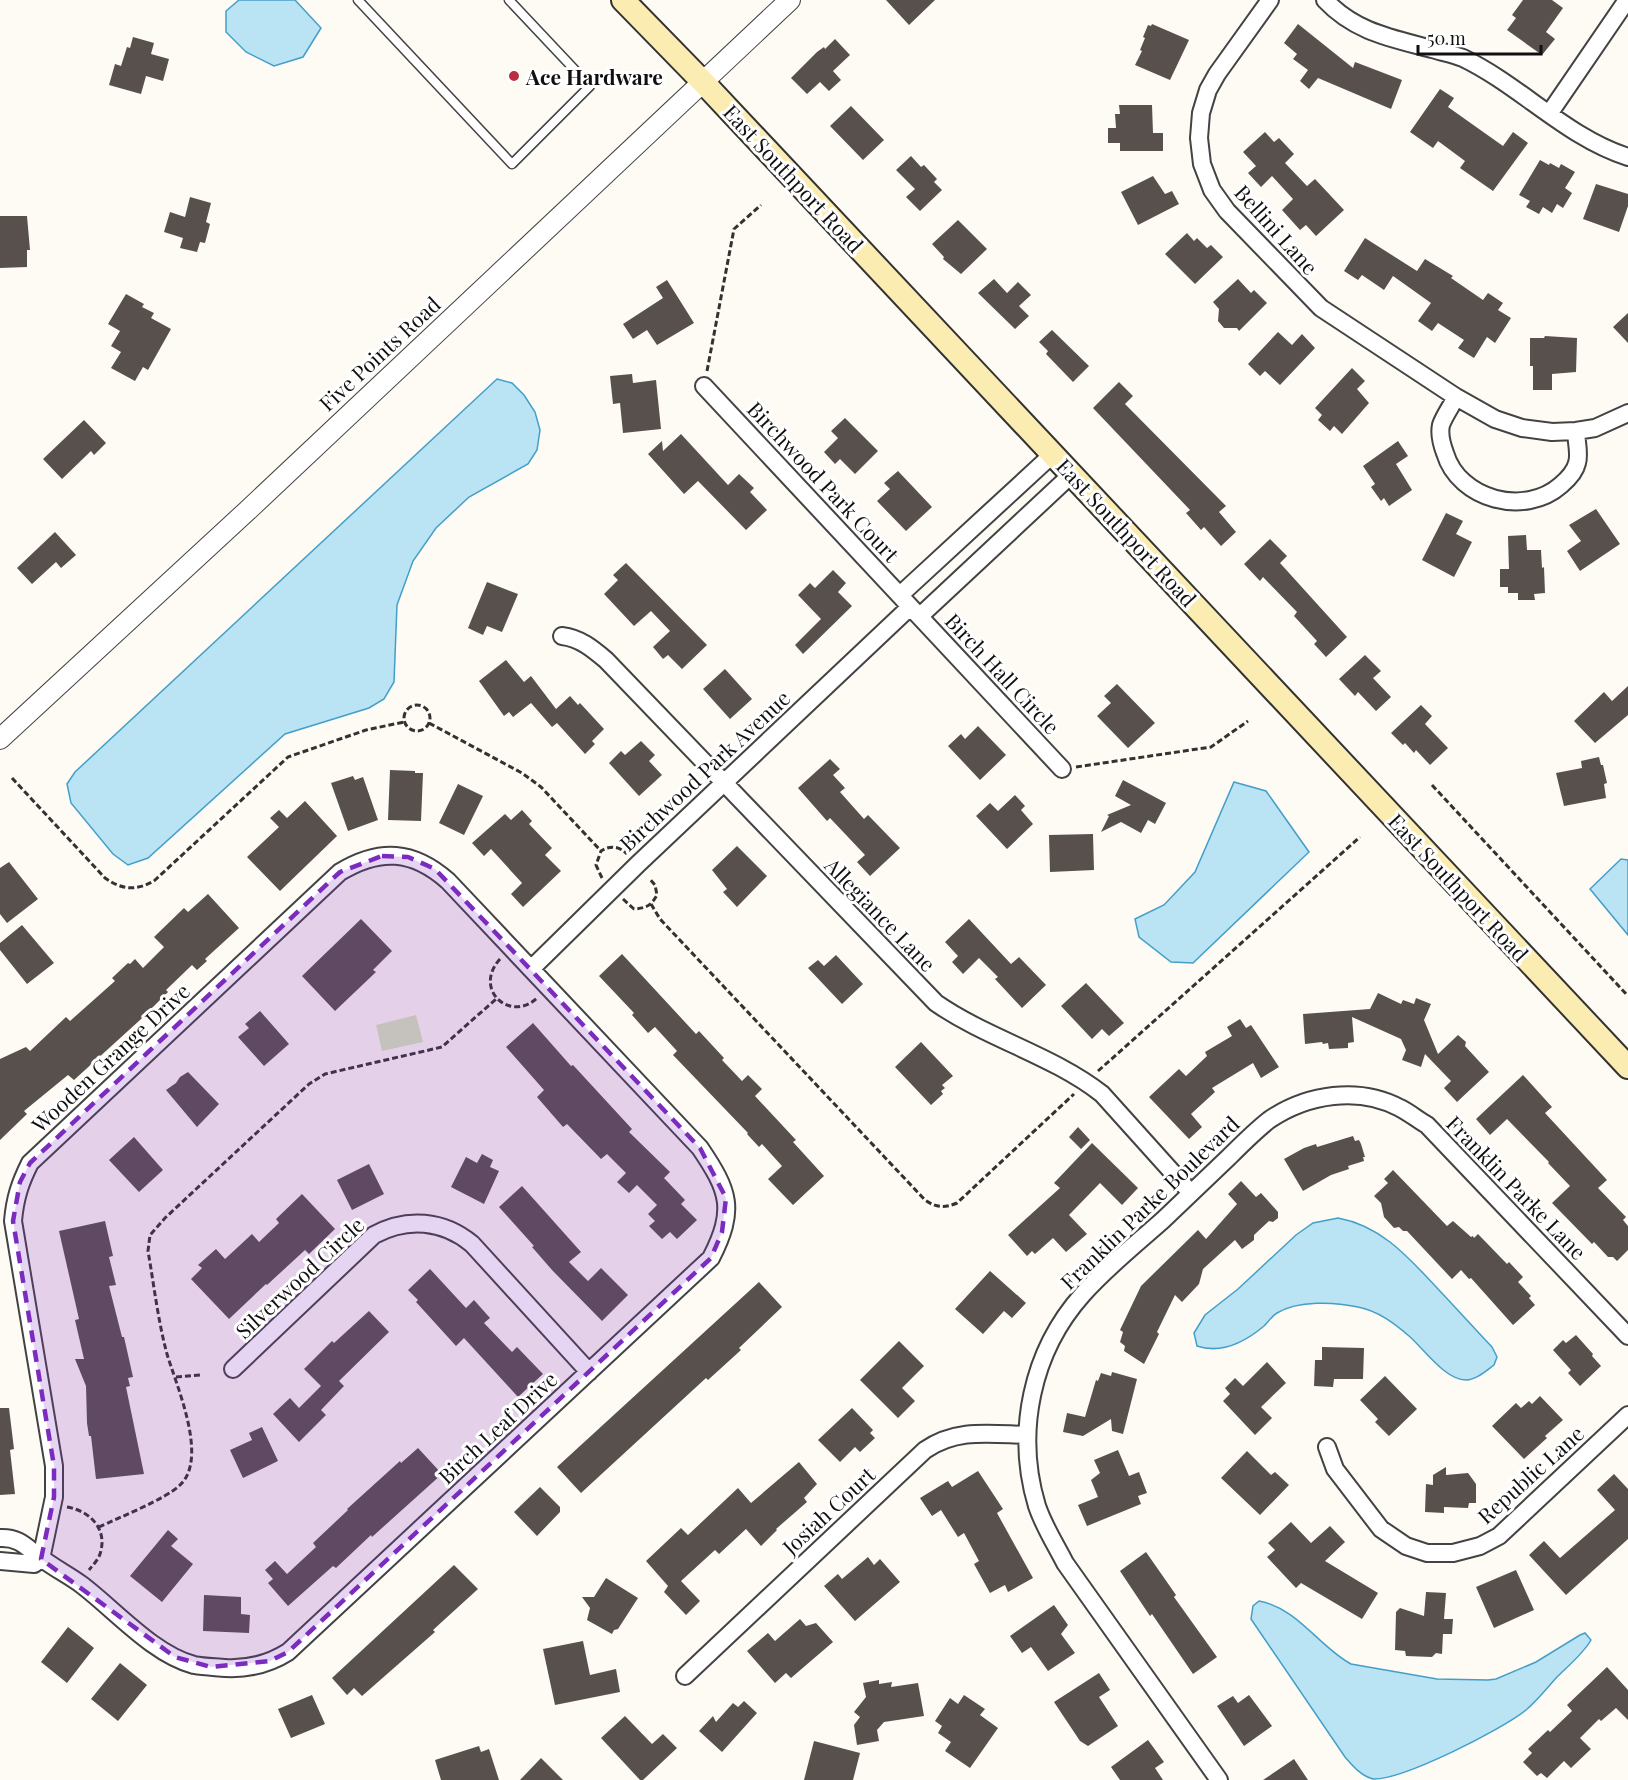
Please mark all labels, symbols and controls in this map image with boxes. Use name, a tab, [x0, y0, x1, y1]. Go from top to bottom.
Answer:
scale bar	[1418, 18, 1541, 56]
text: 50 m	[1427, 26, 1466, 50]
place label: Ace Hardware	[525, 62, 663, 90]
marker: Ace Hardware	[507, 69, 521, 83]
street label: East Southport Road	[718, 98, 870, 258]
street label: Bellini Lane	[1229, 178, 1325, 280]
street label: Five Points Road	[312, 290, 446, 416]
street label: Birchwood Park Court	[742, 395, 906, 568]
street label: East Southport Road	[1051, 452, 1203, 612]
street label: Birch Hall Circle	[940, 607, 1066, 739]
street label: Birchwood Park Avenue	[613, 684, 795, 856]
street label: East Southport Road	[1383, 807, 1535, 967]
street label: Allegiance Lane	[819, 850, 942, 977]
street label: Wooden Grange Drive	[24, 976, 195, 1138]
street label: Franklin Parke Boulevard	[1054, 1109, 1244, 1295]
street label: Franklin Parke Lane	[1441, 1109, 1593, 1265]
street label: Silverwood Circle	[229, 1210, 369, 1344]
street label: Birch Leaf Drive	[432, 1365, 562, 1489]
street label: Republic Lane	[1471, 1419, 1589, 1529]
street label: Josiah Court	[775, 1460, 881, 1561]

